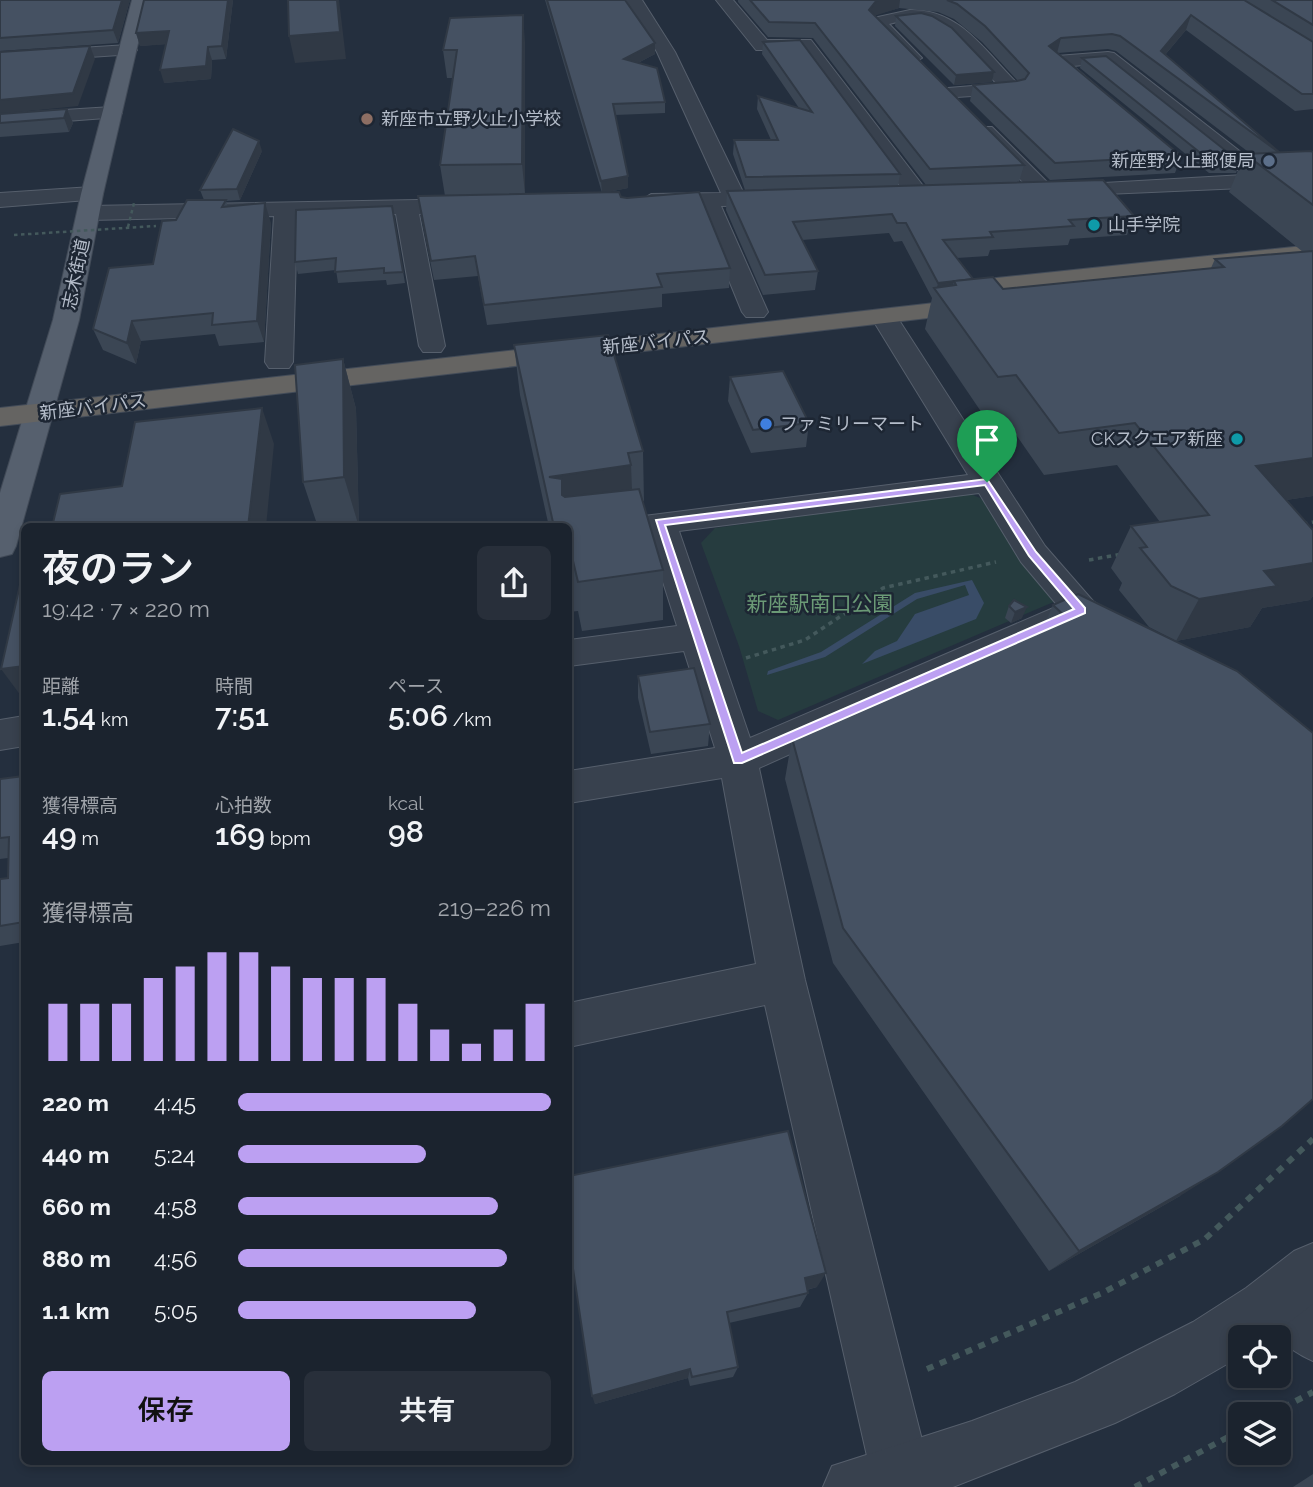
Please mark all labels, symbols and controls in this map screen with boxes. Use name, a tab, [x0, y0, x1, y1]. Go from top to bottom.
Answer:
place label: 新座市立野火止小学校	[381, 108, 561, 129]
marker: 新座市立野火止小学校	[359, 111, 375, 127]
place label: 新座野火止郵便局	[1111, 150, 1255, 171]
marker: 新座野火止郵便局	[1261, 153, 1277, 169]
place label: 山手学院	[1108, 214, 1180, 235]
marker: 山手学院	[1086, 217, 1102, 233]
street label: 志木街道	[58, 236, 93, 311]
street label: 新座バイパス	[601, 325, 711, 358]
street label: 新座バイパス	[38, 390, 148, 423]
pin	[957, 410, 1017, 482]
place label: ファミリーマート	[780, 413, 924, 434]
marker: ファミリーマート	[758, 416, 774, 432]
icon: arrive	[968, 421, 1006, 459]
place label: CKスクエア新座	[1091, 428, 1223, 449]
marker: CKスクエア新座	[1229, 431, 1245, 447]
text: 夜のラン	[42, 546, 194, 591]
button: share	[477, 546, 551, 620]
park label: 新座駅南口公園	[747, 591, 894, 616]
text: 19:42 · 7 × 220 m	[42, 595, 210, 622]
text: 距離	[42, 675, 80, 697]
text: 時間	[215, 675, 253, 697]
text: ペース	[388, 675, 444, 697]
text: 1.54	[42, 698, 96, 733]
text: 7:51	[215, 698, 269, 733]
text: 5:06	[388, 698, 448, 733]
text: km	[96, 708, 128, 730]
text: /km	[448, 708, 492, 730]
text: kcal	[388, 792, 424, 814]
text: 獲得標高	[42, 794, 118, 816]
text: 心拍数	[215, 794, 272, 816]
text: 98	[388, 814, 424, 849]
text: 49	[42, 817, 77, 852]
text: 169	[215, 817, 265, 852]
text: m	[77, 827, 99, 849]
text: bpm	[265, 827, 311, 849]
text: 219–226 m	[438, 894, 551, 921]
text: 獲得標高	[42, 899, 134, 926]
text: 220 m	[42, 1089, 109, 1116]
text: 4:45	[154, 1089, 196, 1116]
text: 440 m	[42, 1141, 109, 1168]
text: 5:24	[154, 1141, 195, 1168]
text: 660 m	[42, 1193, 111, 1220]
text: 4:58	[154, 1193, 197, 1220]
text: 880 m	[42, 1245, 111, 1272]
text: 4:56	[154, 1245, 197, 1272]
text: 1.1 km	[42, 1297, 110, 1324]
text: 5:05	[154, 1297, 197, 1324]
map controls	[1228, 1325, 1291, 1465]
button: locate	[1228, 1325, 1291, 1388]
button: 保存	[42, 1371, 290, 1451]
button: 共有	[304, 1371, 551, 1451]
button: layers	[1228, 1402, 1291, 1465]

